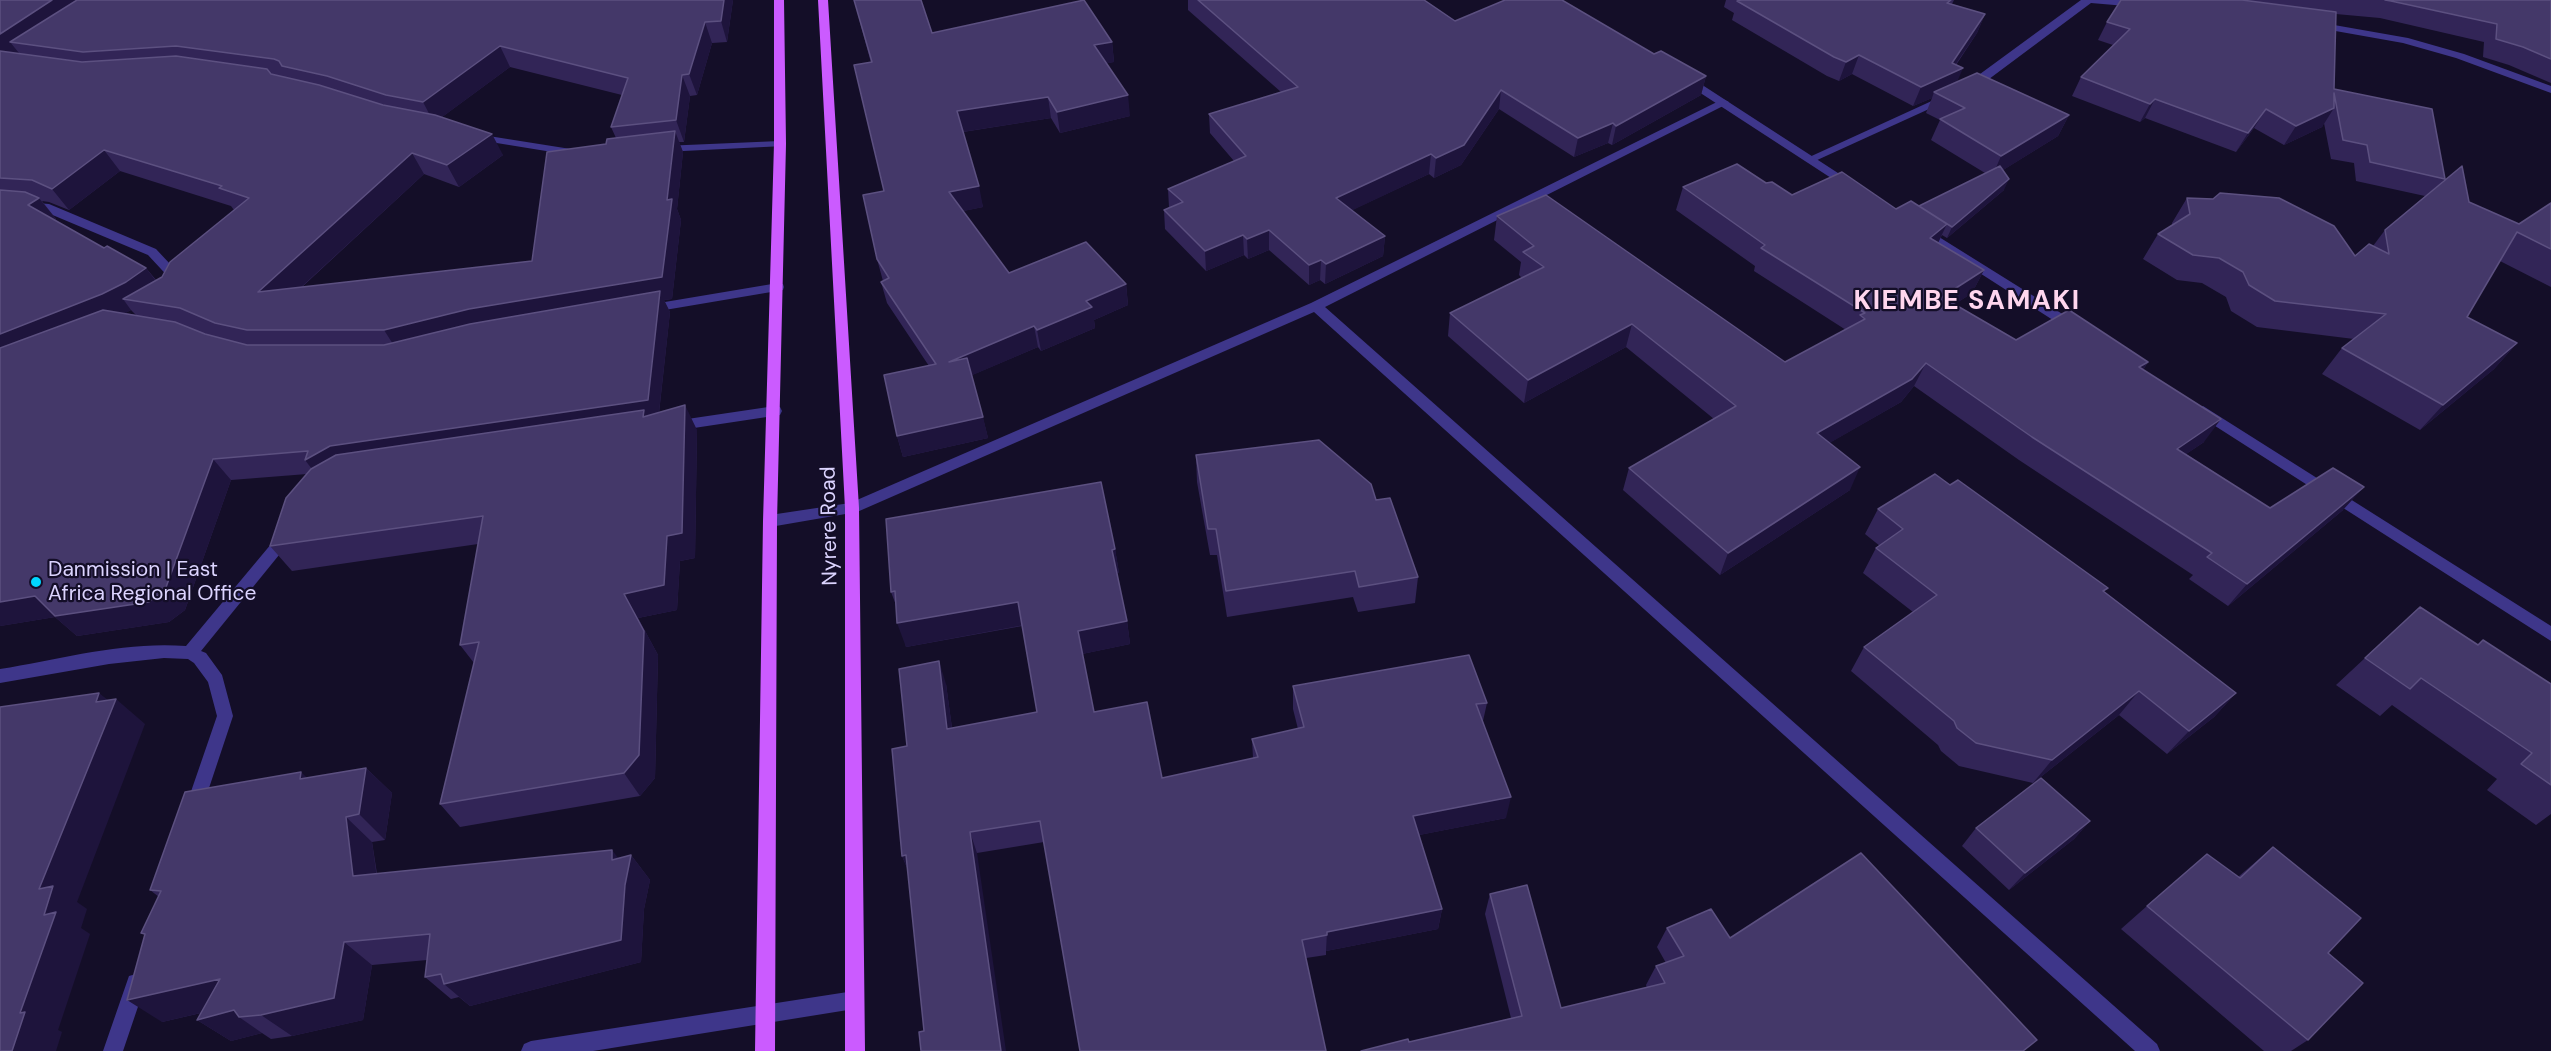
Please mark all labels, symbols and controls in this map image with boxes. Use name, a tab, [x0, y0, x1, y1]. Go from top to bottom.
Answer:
district label: KIEMBE SAMAKI	[1854, 286, 2080, 318]
street label: Nyrere Road	[816, 466, 844, 586]
place label: Danmission | East Africa Regional Office	[48, 557, 256, 607]
marker: Danmission | East Africa Regional Office	[29, 575, 43, 589]

